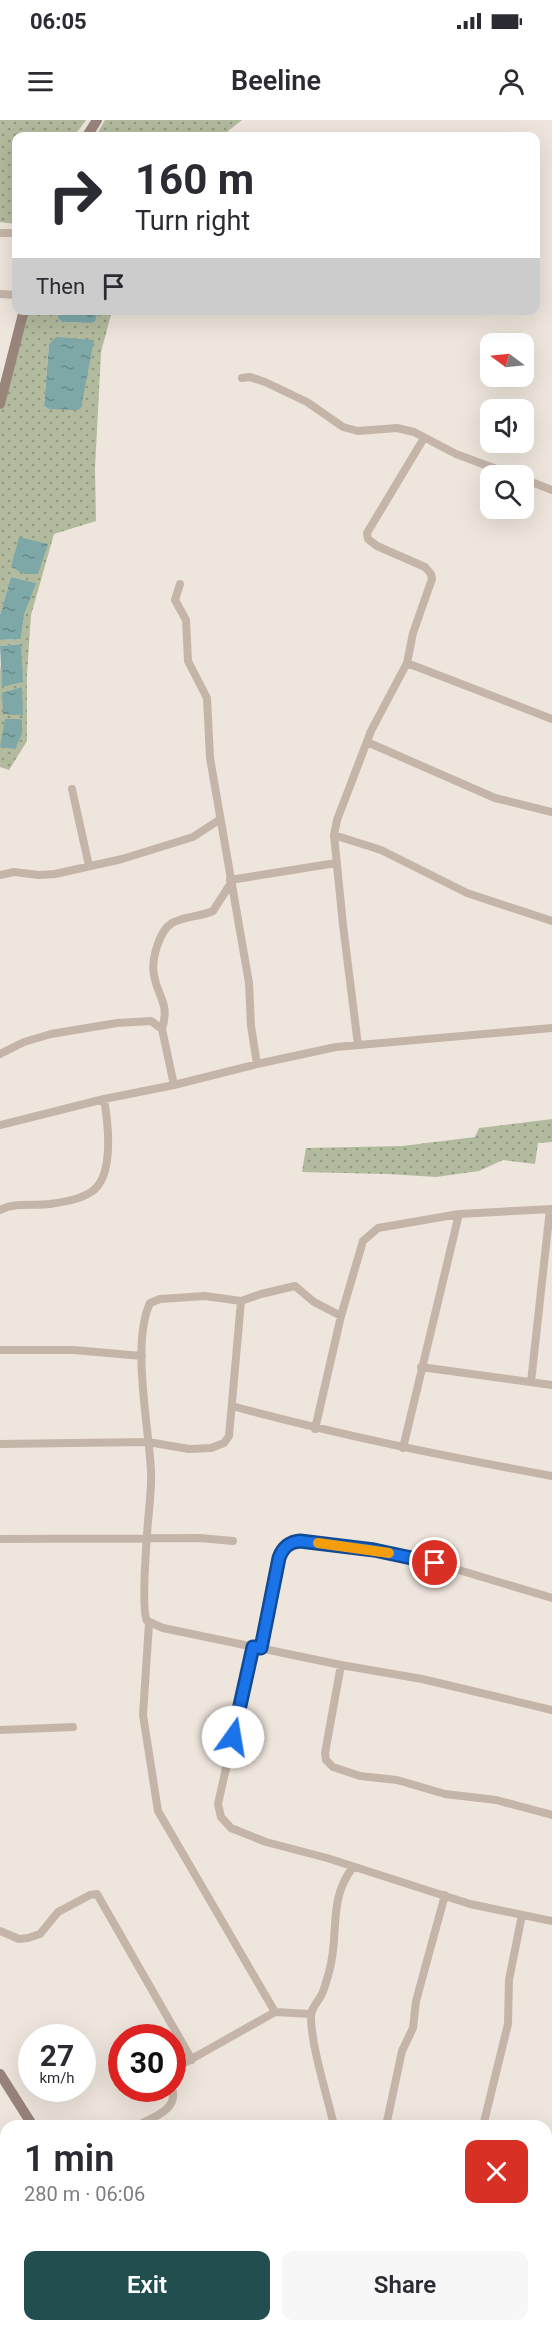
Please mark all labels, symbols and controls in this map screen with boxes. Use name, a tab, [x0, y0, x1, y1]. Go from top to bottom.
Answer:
text: 06:05	[30, 9, 87, 34]
icon: menu	[24, 65, 57, 98]
text: Beeline	[231, 65, 321, 97]
icon: person	[495, 65, 528, 98]
text: 160 m	[135, 155, 254, 204]
icon: right	[36, 156, 114, 234]
text: Turn right	[135, 205, 250, 237]
icon: arrive	[97, 270, 130, 303]
text: Then	[36, 274, 85, 299]
north arrow	[480, 333, 534, 387]
map controls	[480, 333, 534, 519]
button: sound	[480, 399, 534, 453]
button: search	[480, 465, 534, 519]
pin	[409, 1537, 460, 1588]
icon: arrive	[418, 1546, 451, 1579]
position arrow	[201, 1705, 265, 1769]
speed limit sign: 30	[108, 2024, 186, 2102]
text: 27	[40, 2038, 74, 2073]
text: km/h	[39, 2069, 75, 2087]
text: 1 min	[24, 2138, 114, 2180]
button: close	[465, 2140, 528, 2203]
text: 280 m · 06:06	[24, 2182, 145, 2206]
button: Exit	[24, 2251, 270, 2320]
button: Share	[282, 2251, 528, 2320]

